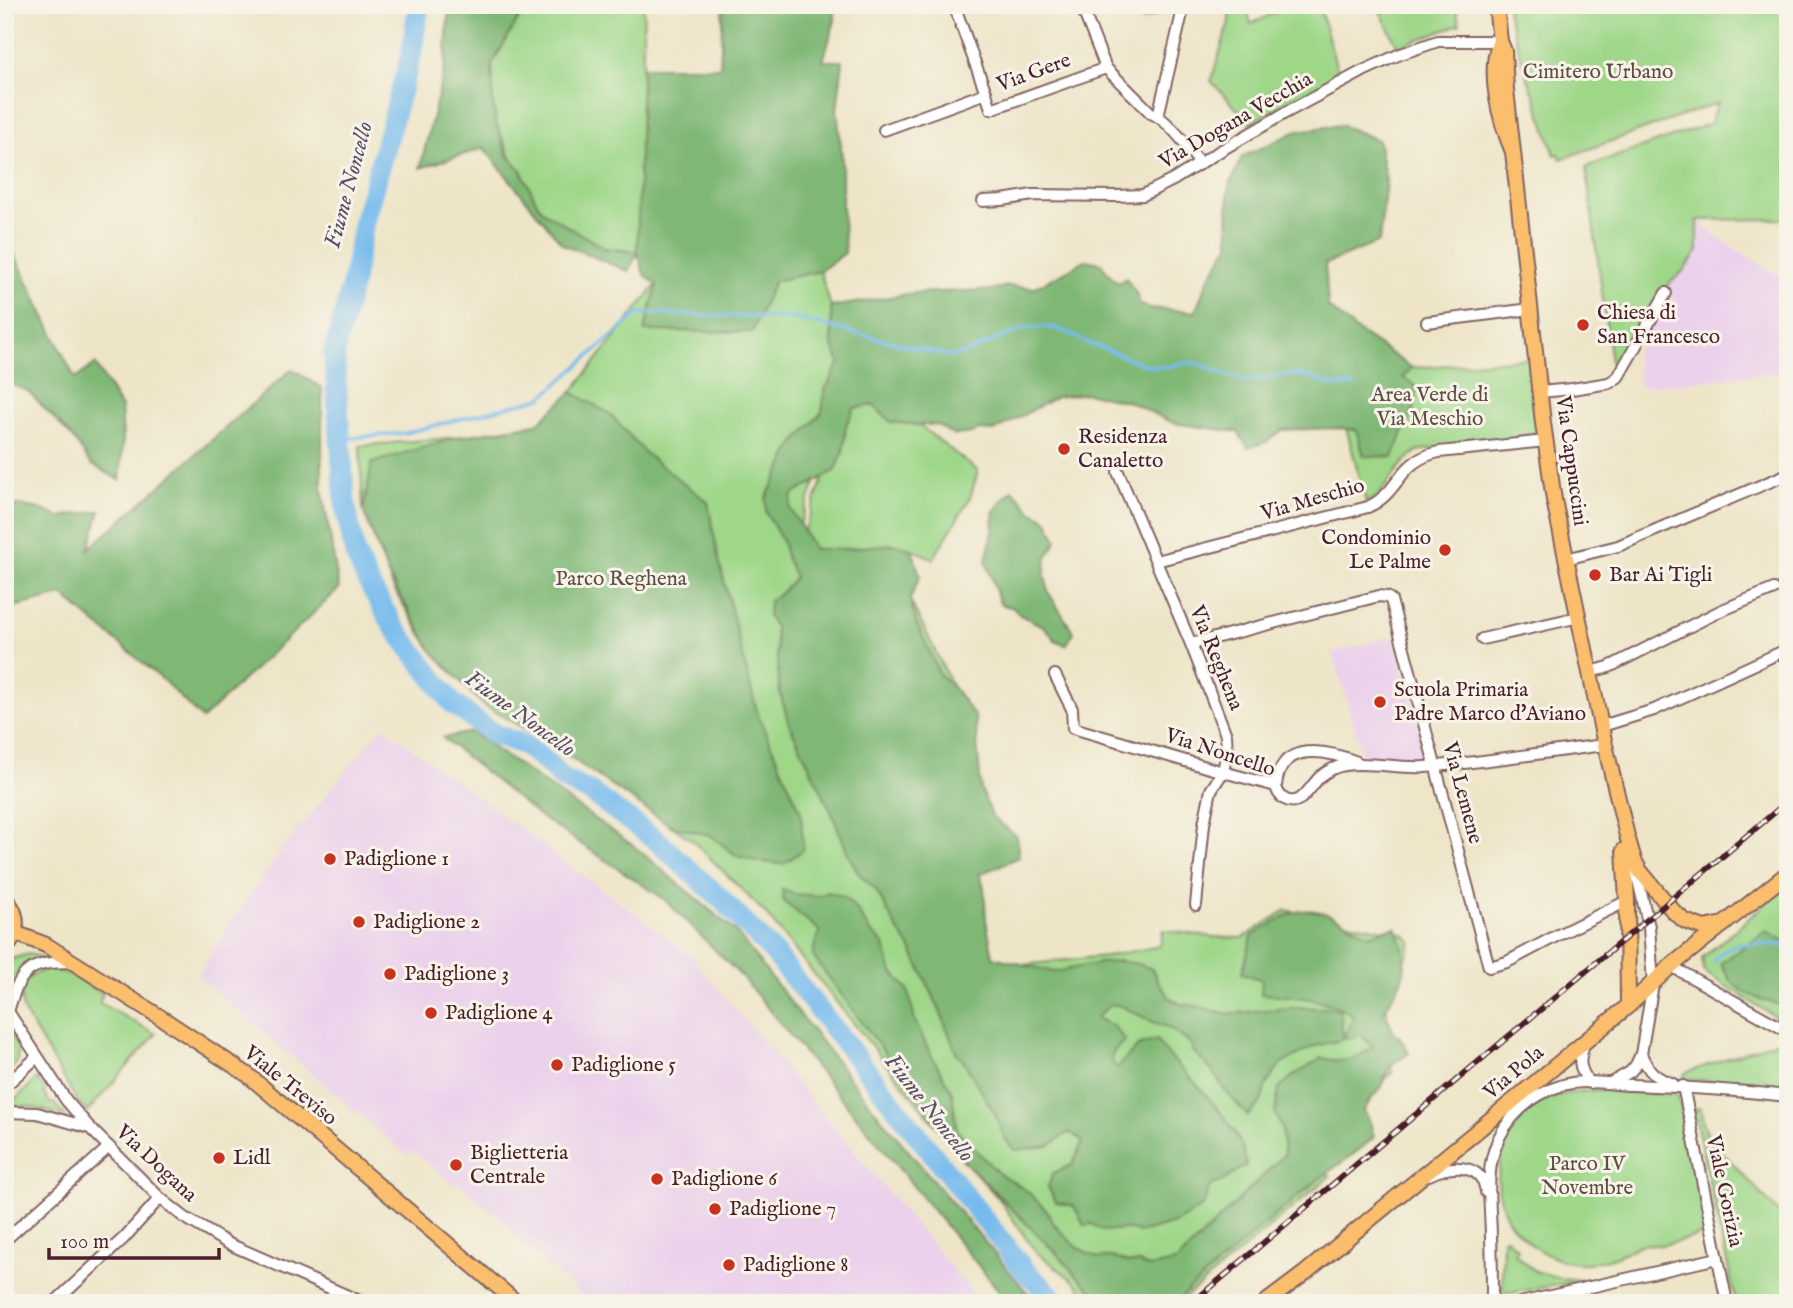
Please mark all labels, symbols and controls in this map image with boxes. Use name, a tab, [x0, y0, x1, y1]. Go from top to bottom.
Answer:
street label: Via Gere	[992, 47, 1075, 99]
park label: Cimitero Urbano	[1523, 59, 1673, 86]
street label: Via Dogana Vecchia	[1154, 66, 1318, 176]
water label: Fiume Noncello	[318, 119, 380, 251]
place label: Chiesa di San Francesco	[1597, 300, 1720, 351]
marker: Chiesa di San Francesco	[1575, 317, 1591, 333]
park label: Area Verde di Via Meschio	[1370, 382, 1489, 433]
street label: Via Cappuccini	[1548, 393, 1593, 528]
place label: Residenza Canaletto	[1078, 424, 1168, 475]
marker: Residenza Canaletto	[1056, 441, 1072, 457]
street label: Via Meschio	[1257, 472, 1368, 528]
place label: Condominio Le Palme	[1321, 525, 1431, 576]
marker: Condominio Le Palme	[1437, 542, 1453, 558]
place label: Bar Ai Tigli	[1609, 562, 1712, 589]
park label: Parco Reghena	[555, 566, 688, 593]
marker: Bar Ai Tigli	[1587, 567, 1603, 583]
street label: Via Reghena	[1182, 601, 1250, 715]
water label: Fiume Noncello	[459, 664, 581, 764]
place label: Scuola Primaria Padre Marco d'Aviano	[1394, 677, 1586, 728]
marker: Scuola Primaria Padre Marco d'Aviano	[1372, 694, 1388, 710]
street label: Via Noncello	[1160, 722, 1279, 784]
street label: Via Lemene	[1435, 738, 1489, 847]
place label: Padiglione 1	[344, 846, 449, 873]
marker: Padiglione 1	[322, 851, 338, 867]
place label: Padiglione 2	[373, 909, 480, 936]
marker: Padiglione 2	[351, 914, 367, 930]
place label: Padiglione 3	[404, 961, 509, 988]
marker: Padiglione 3	[382, 966, 398, 982]
place label: Padiglione 4	[445, 1000, 553, 1027]
marker: Padiglione 4	[423, 1005, 439, 1021]
street label: Viale Treviso	[237, 1039, 342, 1132]
street label: Via Pola	[1477, 1039, 1551, 1107]
water label: Fiume Noncello	[878, 1048, 980, 1168]
place label: Padiglione 5	[571, 1052, 676, 1079]
marker: Padiglione 5	[549, 1057, 565, 1073]
street label: Via Dogana	[109, 1119, 203, 1209]
street label: Viale Gorizia	[1699, 1131, 1749, 1250]
place label: Biglietteria Centrale	[470, 1140, 569, 1191]
place label: Lidl	[233, 1145, 271, 1172]
marker: Lidl	[211, 1150, 227, 1166]
park label: Parco IV Novembre	[1541, 1151, 1633, 1202]
marker: Biglietteria Centrale	[448, 1157, 464, 1173]
place label: Padiglione 6	[671, 1166, 778, 1193]
marker: Padiglione 6	[649, 1171, 665, 1187]
place label: Padiglione 7	[729, 1196, 836, 1223]
marker: Padiglione 7	[707, 1201, 723, 1217]
scale bar	[49, 1217, 219, 1261]
text: 100 m	[60, 1229, 109, 1256]
place label: Padiglione 8	[743, 1252, 848, 1279]
marker: Padiglione 8	[721, 1257, 737, 1273]

